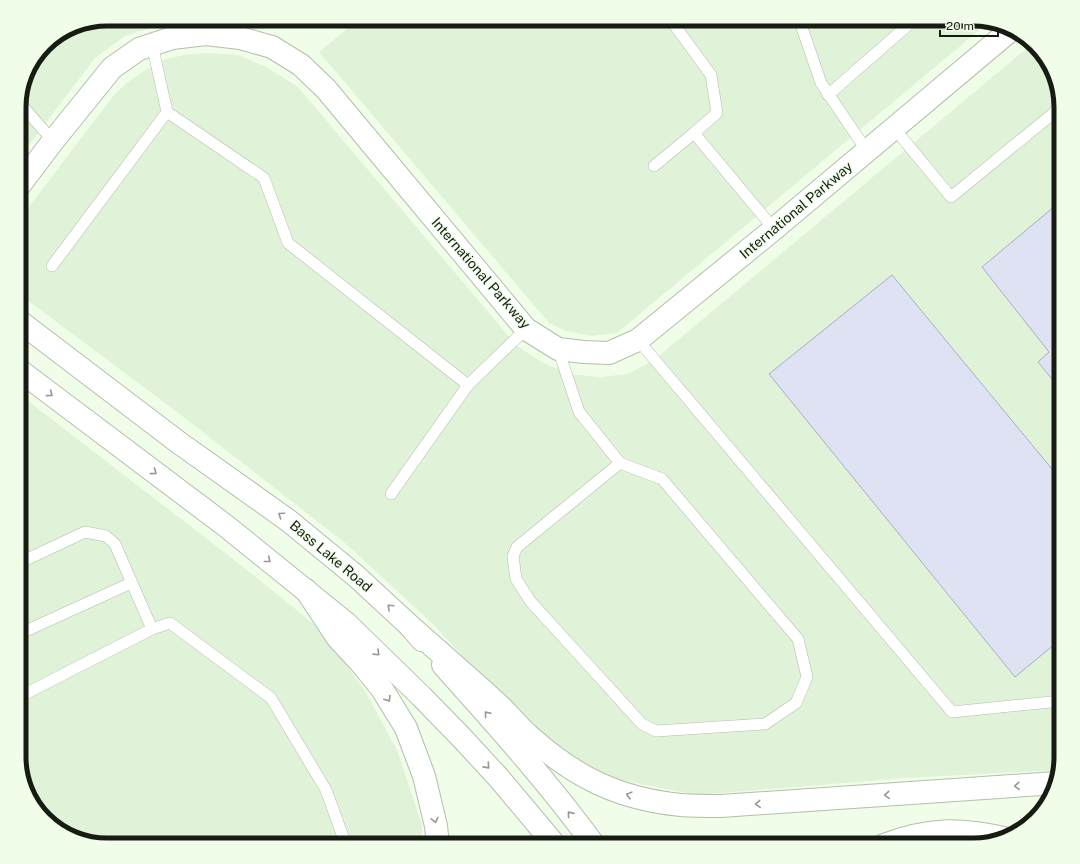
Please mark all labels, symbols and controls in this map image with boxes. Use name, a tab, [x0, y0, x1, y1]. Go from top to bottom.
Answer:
scale bar	[940, 12, 998, 38]
text: 20 m	[946, 19, 974, 33]
street label: International Parkway	[736, 158, 856, 262]
street label: International Parkway	[428, 214, 534, 332]
one-way arrow	[46, 389, 53, 396]
one-way arrow	[150, 467, 157, 474]
one-way arrow	[278, 513, 285, 520]
street label: Bass Lake Road	[287, 517, 375, 595]
one-way arrow	[264, 555, 271, 562]
one-way arrow	[388, 605, 395, 612]
one-way arrow	[372, 648, 380, 656]
one-way arrow	[383, 695, 391, 702]
one-way arrow	[484, 711, 491, 719]
one-way arrow	[483, 761, 490, 769]
one-way arrow	[1014, 781, 1020, 790]
one-way arrow	[884, 790, 890, 799]
one-way arrow	[625, 791, 632, 800]
one-way arrow	[755, 799, 761, 808]
one-way arrow	[568, 811, 575, 818]
one-way arrow	[430, 817, 438, 823]

